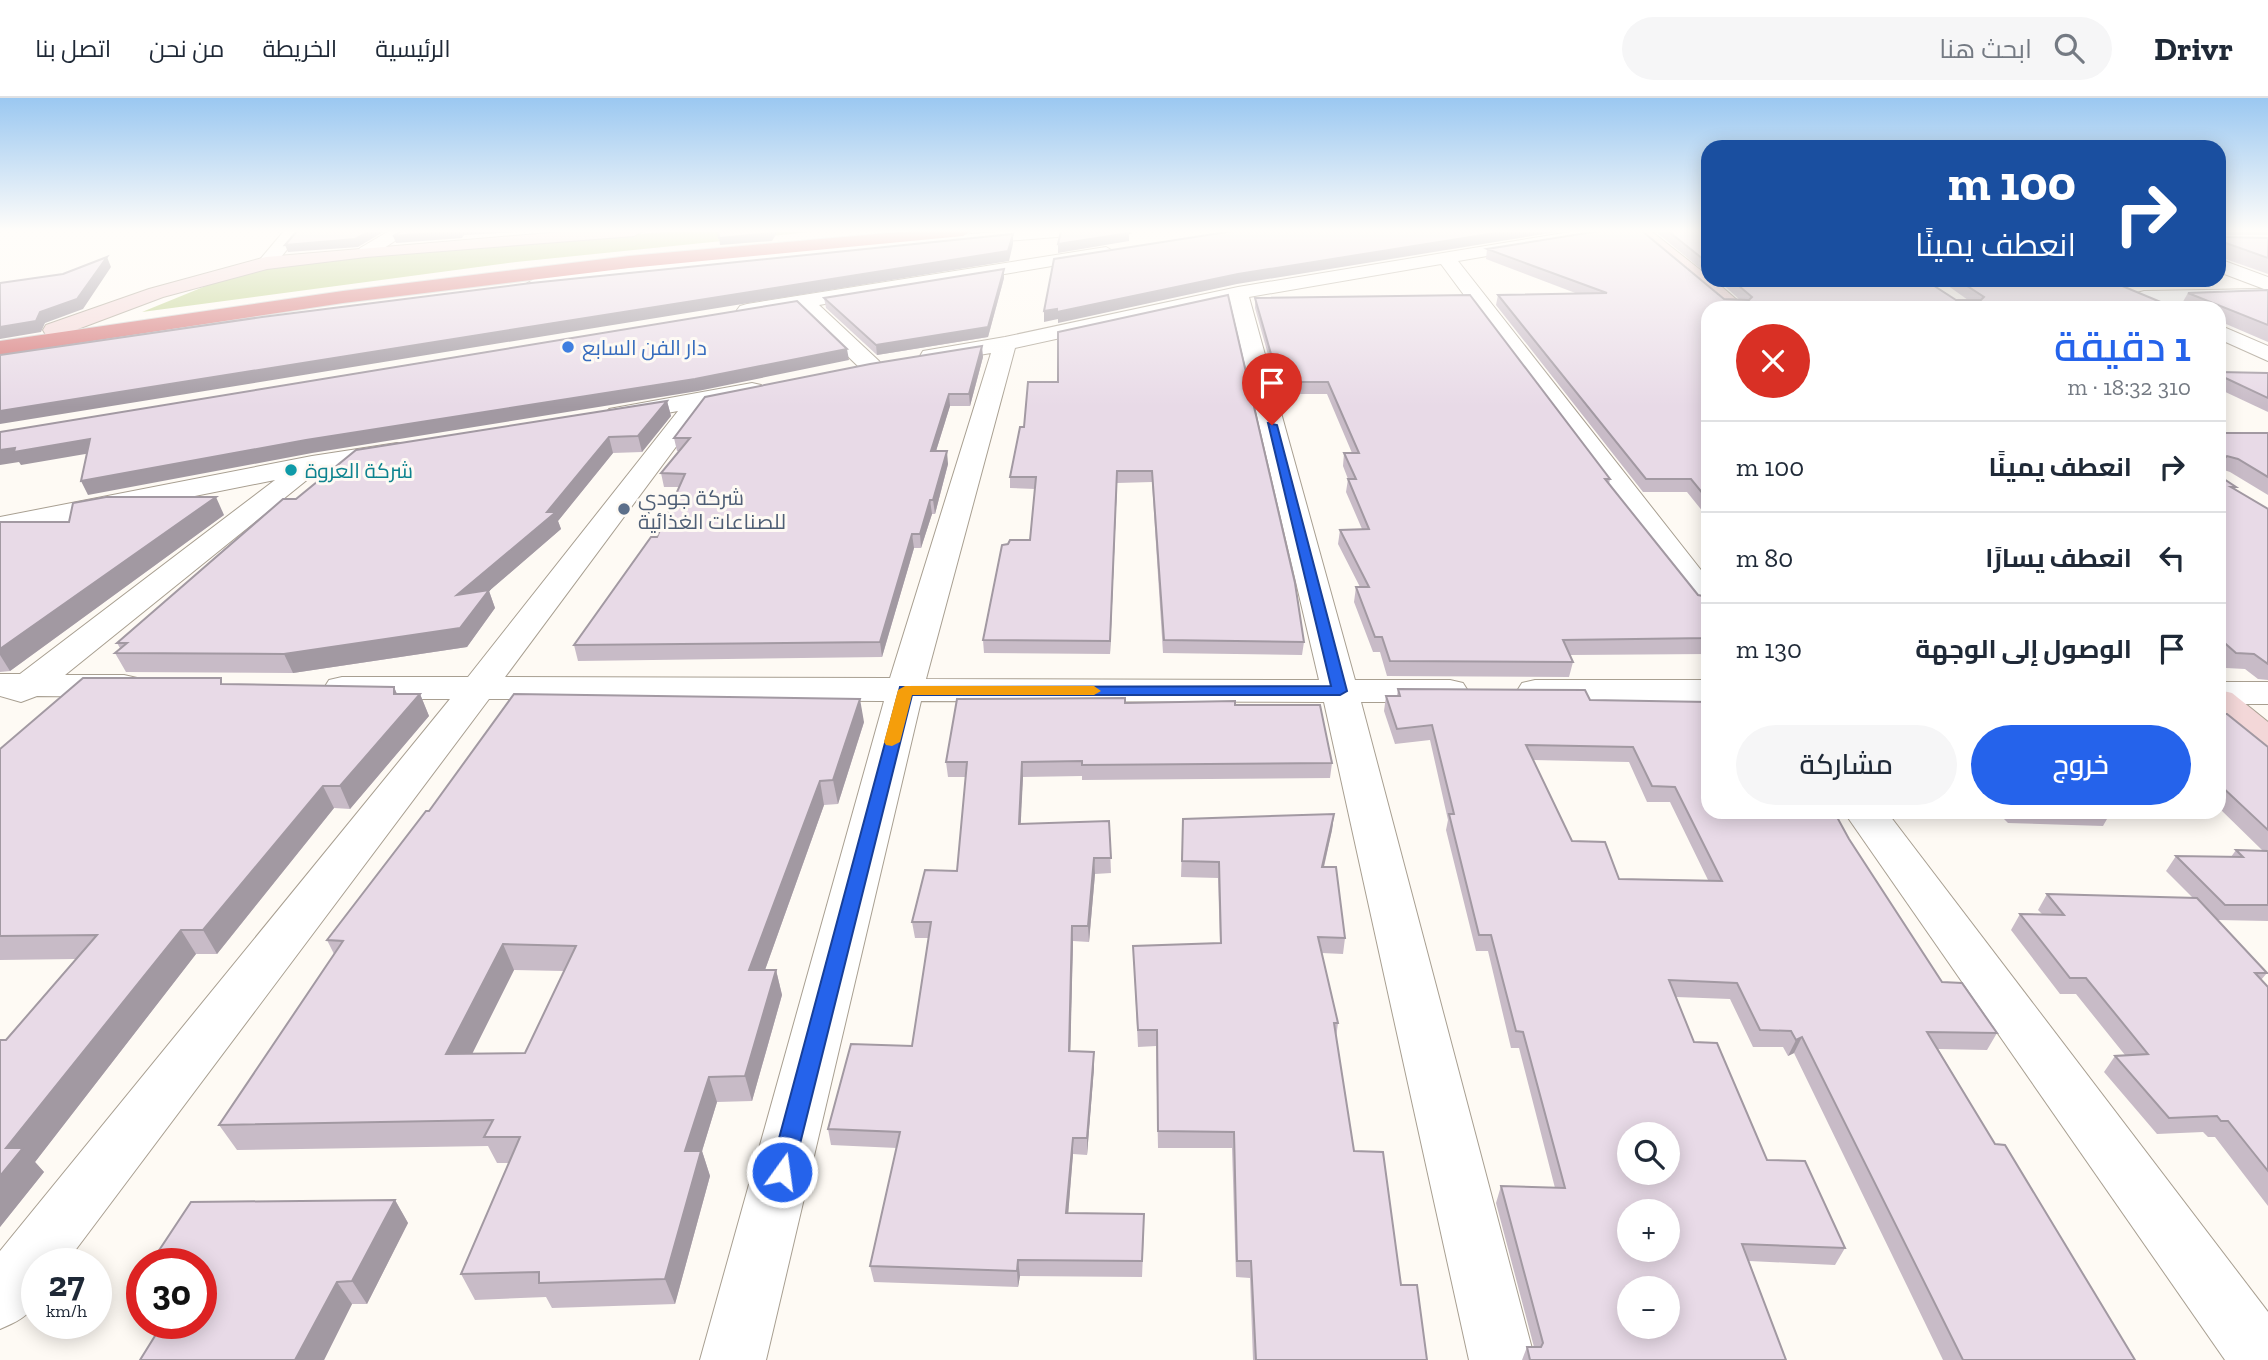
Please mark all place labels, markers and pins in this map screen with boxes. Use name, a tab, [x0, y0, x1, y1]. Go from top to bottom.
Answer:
place label: دار الفن السابع	[582, 335, 707, 362]
marker: دار الفن السابع	[560, 339, 576, 355]
pin	[1242, 353, 1302, 425]
place label: شركة العروة	[305, 458, 413, 483]
marker: شركة العروة	[283, 462, 299, 478]
place label: شركة جودي للصناعات الغذائية	[638, 485, 786, 534]
marker: شركة جودي للصناعات الغذائية	[616, 501, 632, 517]

